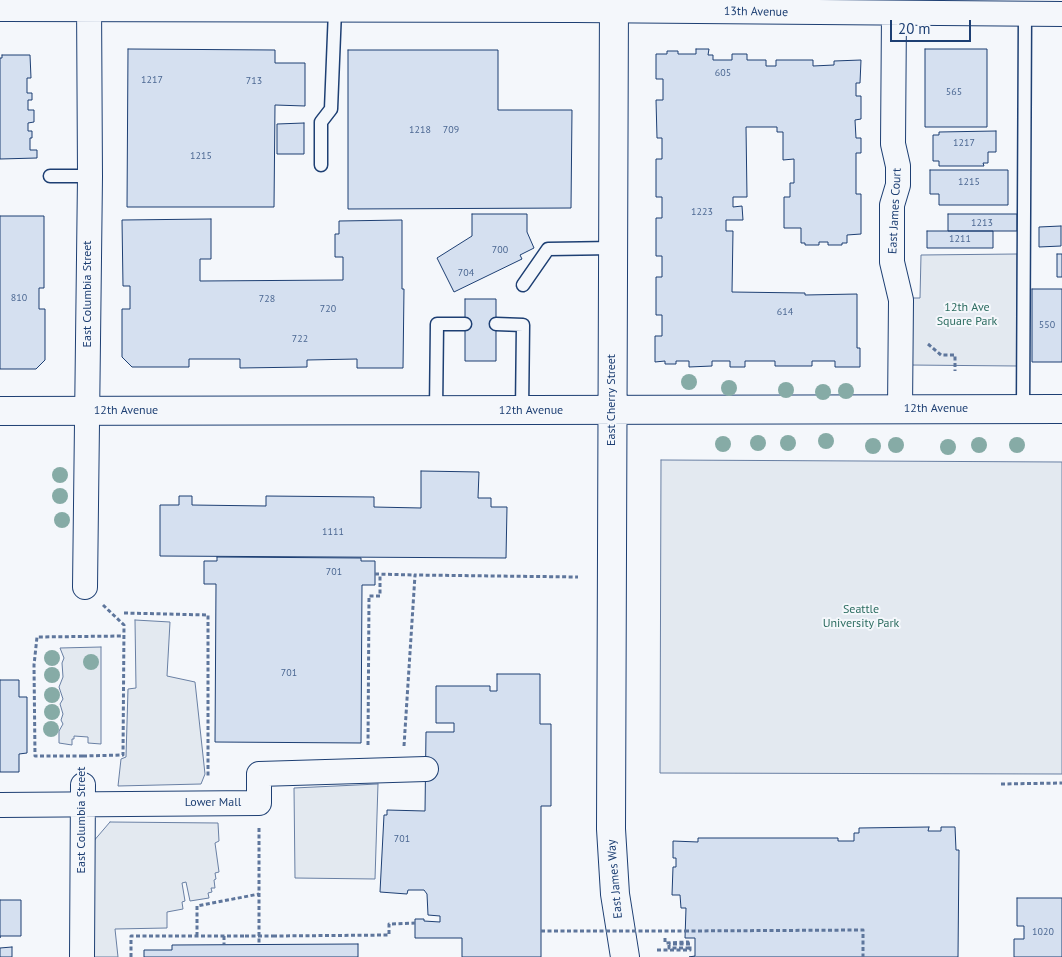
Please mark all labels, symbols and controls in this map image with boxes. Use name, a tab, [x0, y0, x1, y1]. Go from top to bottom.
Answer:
street label: 13th Avenue	[724, 4, 788, 20]
scale bar	[892, 10, 973, 42]
text: 20 m	[898, 19, 931, 38]
house number: 605	[715, 67, 731, 79]
house number: 1217	[141, 74, 163, 86]
house number: 713	[246, 75, 262, 87]
house number: 565	[946, 86, 962, 98]
house number: 1218	[409, 124, 431, 136]
house number: 709	[443, 124, 459, 136]
house number: 1217	[953, 137, 975, 149]
house number: 1215	[190, 150, 212, 162]
street label: East James Court	[886, 168, 904, 254]
house number: 1215	[958, 176, 980, 188]
house number: 1223	[691, 206, 713, 218]
house number: 1213	[971, 217, 993, 229]
house number: 1211	[949, 233, 971, 245]
street label: East Columbia Street	[81, 241, 95, 347]
house number: 700	[492, 244, 508, 256]
house number: 704	[458, 267, 474, 279]
house number: 810	[11, 292, 27, 304]
house number: 728	[259, 293, 275, 305]
park label: 12th Ave Square Park	[937, 301, 997, 329]
house number: 720	[320, 303, 336, 315]
house number: 614	[777, 306, 793, 318]
house number: 550	[1039, 319, 1055, 331]
house number: 722	[292, 333, 308, 345]
street label: East Cherry Street	[605, 354, 619, 446]
street label: 12th Avenue	[904, 402, 968, 416]
street label: 12th Avenue	[94, 404, 158, 418]
street label: 12th Avenue	[499, 404, 563, 418]
house number: 1111	[322, 526, 344, 538]
house number: 701	[326, 566, 342, 578]
park label: Seattle University Park	[823, 603, 899, 631]
house number: 701	[281, 667, 297, 679]
street label: East Columbia Street	[75, 767, 89, 873]
street label: Lower Mall	[185, 796, 241, 810]
house number: 701	[394, 833, 410, 845]
street label: East James Way	[604, 839, 626, 919]
house number: 1020	[1032, 926, 1054, 938]

